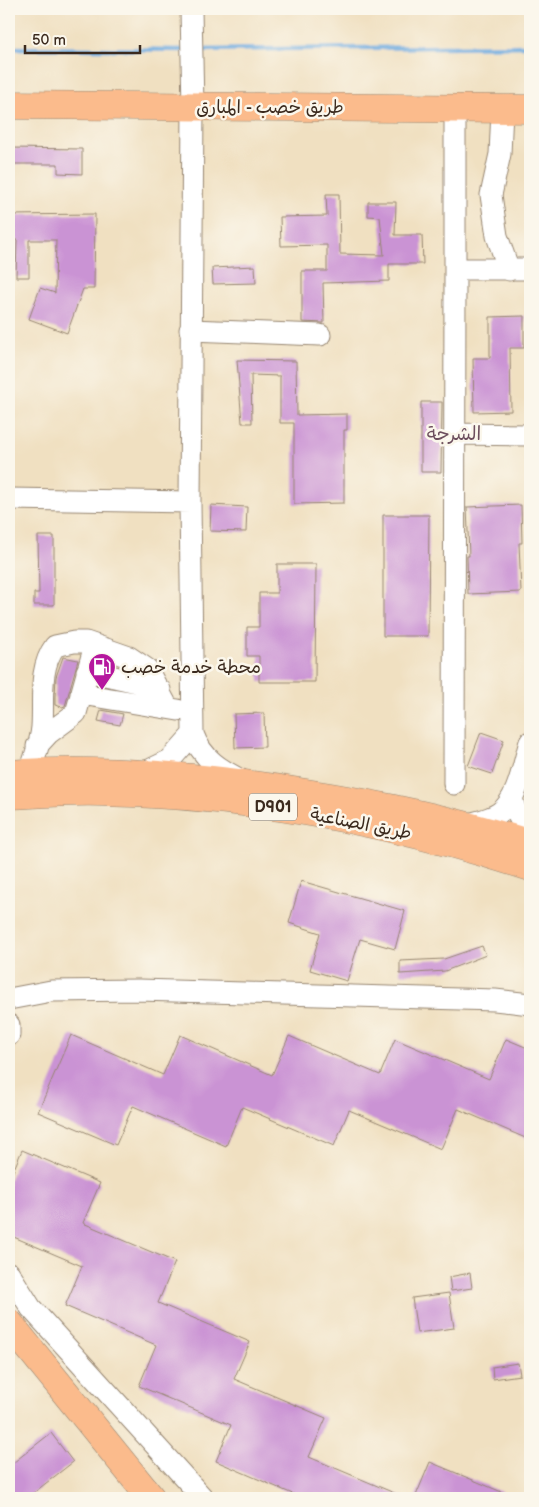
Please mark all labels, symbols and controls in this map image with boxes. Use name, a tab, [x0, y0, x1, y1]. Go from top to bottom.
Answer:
scale bar	[25, 22, 140, 54]
text: 50 m	[32, 31, 66, 50]
street label: طريق خصب - المبارق	[196, 97, 344, 118]
district label: الشرجة	[427, 423, 481, 446]
fuel station icon: محطة خدمة خصب	[87, 652, 117, 691]
place label: محطة خدمة خصب	[121, 657, 261, 678]
road number: D901	[249, 794, 297, 820]
street label: طريق الصناعية	[309, 804, 413, 844]

